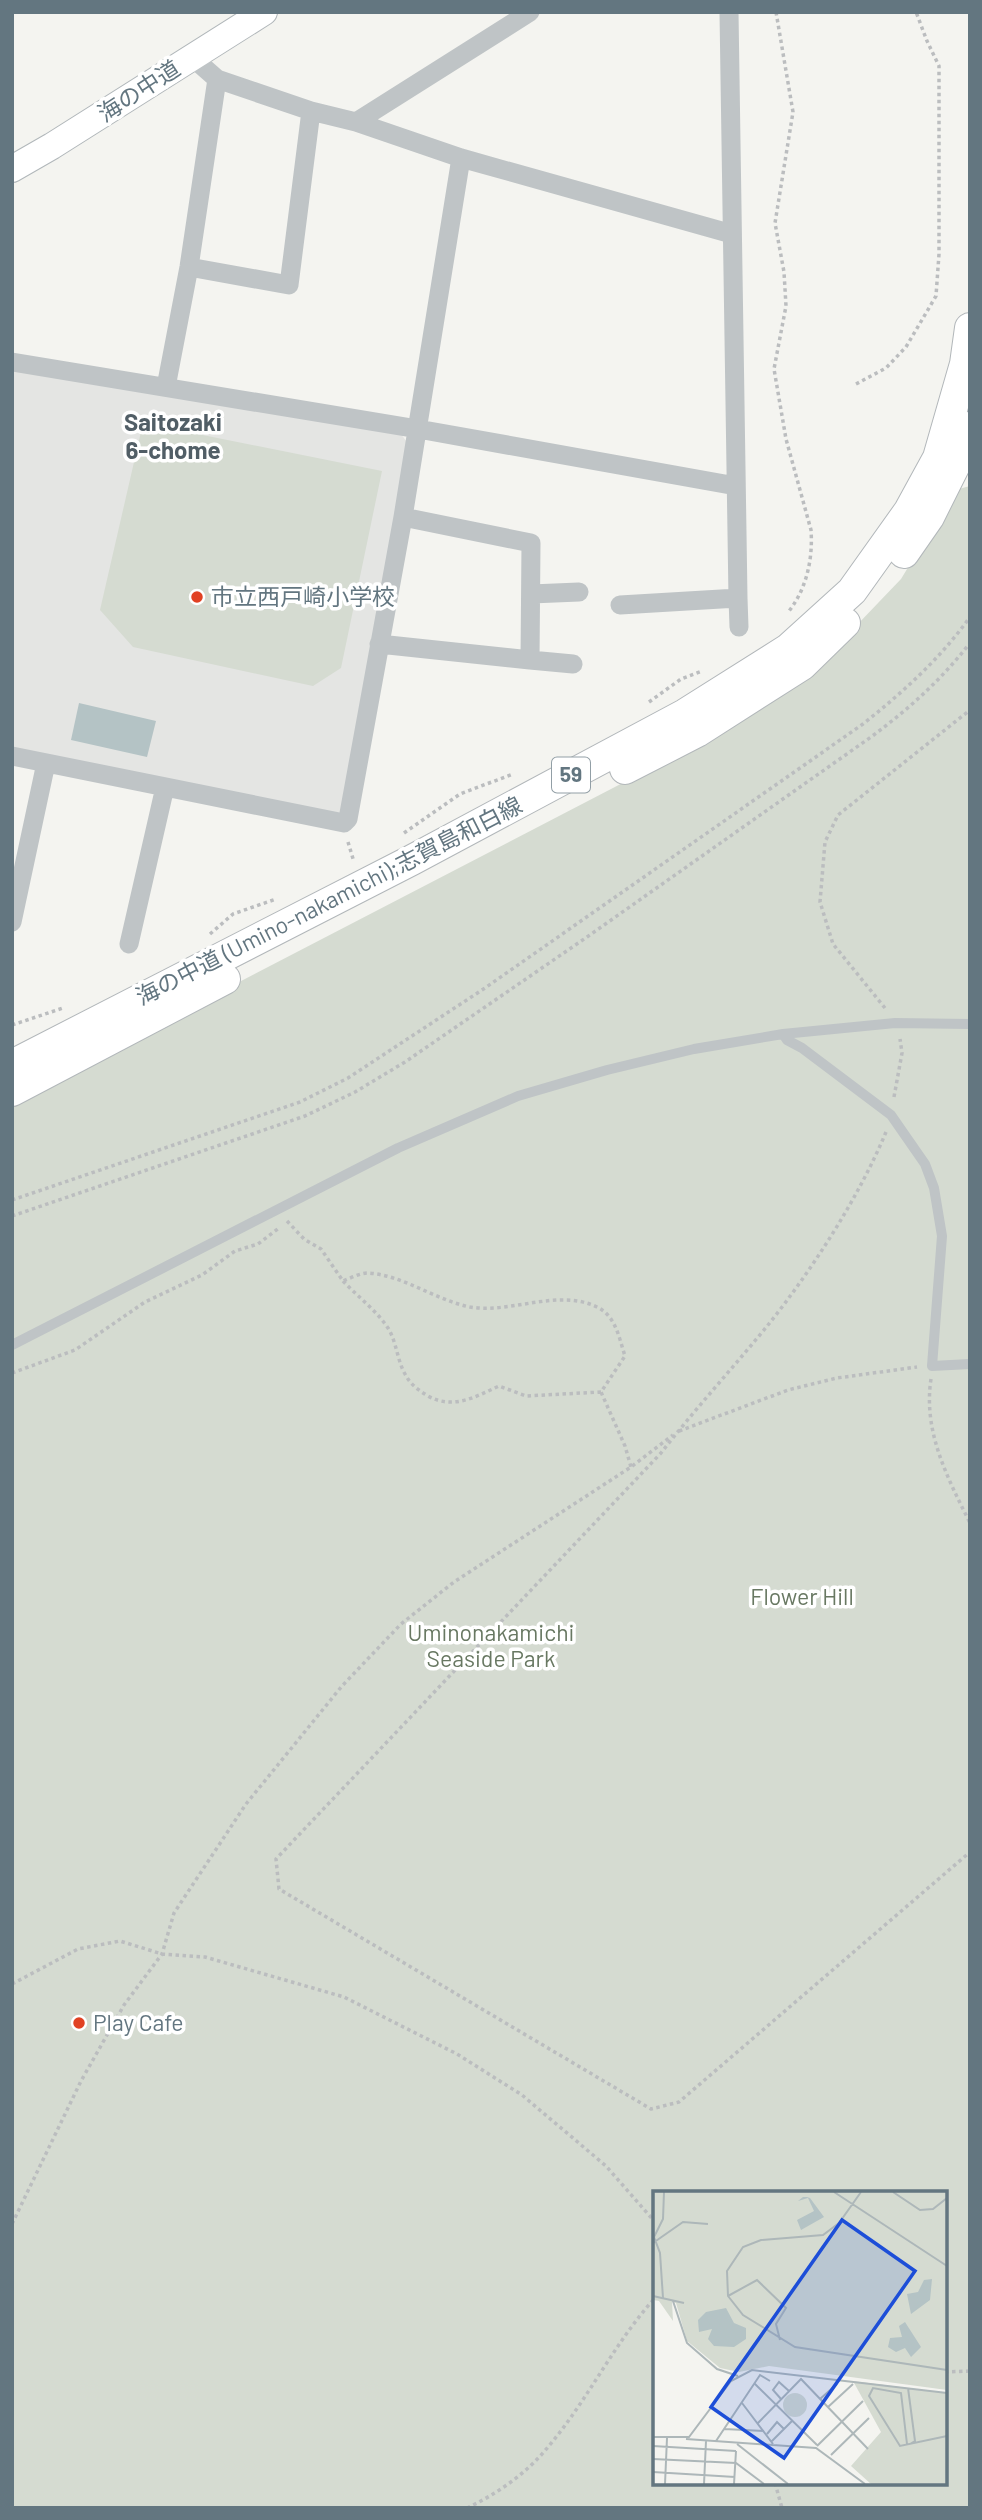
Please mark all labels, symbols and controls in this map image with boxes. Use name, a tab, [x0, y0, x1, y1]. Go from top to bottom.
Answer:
street label: 海の中道	[92, 53, 185, 127]
district label: Saitozaki 6-chome	[124, 407, 222, 464]
place label: 市立西戸崎小学校	[211, 582, 395, 610]
marker: 市立西戸崎小学校	[189, 589, 205, 605]
road number: 59	[552, 758, 590, 792]
street label: 海の中道 (Umino-nakamichi);志賀島和白線	[131, 790, 526, 1010]
park label: Flower Hill	[750, 1582, 854, 1610]
park label: Uminonakamichi Seaside Park	[408, 1618, 574, 1672]
place label: Play Cafe	[93, 2008, 184, 2036]
marker: Play Cafe	[71, 2015, 87, 2031]
inset map	[653, 2191, 947, 2485]

